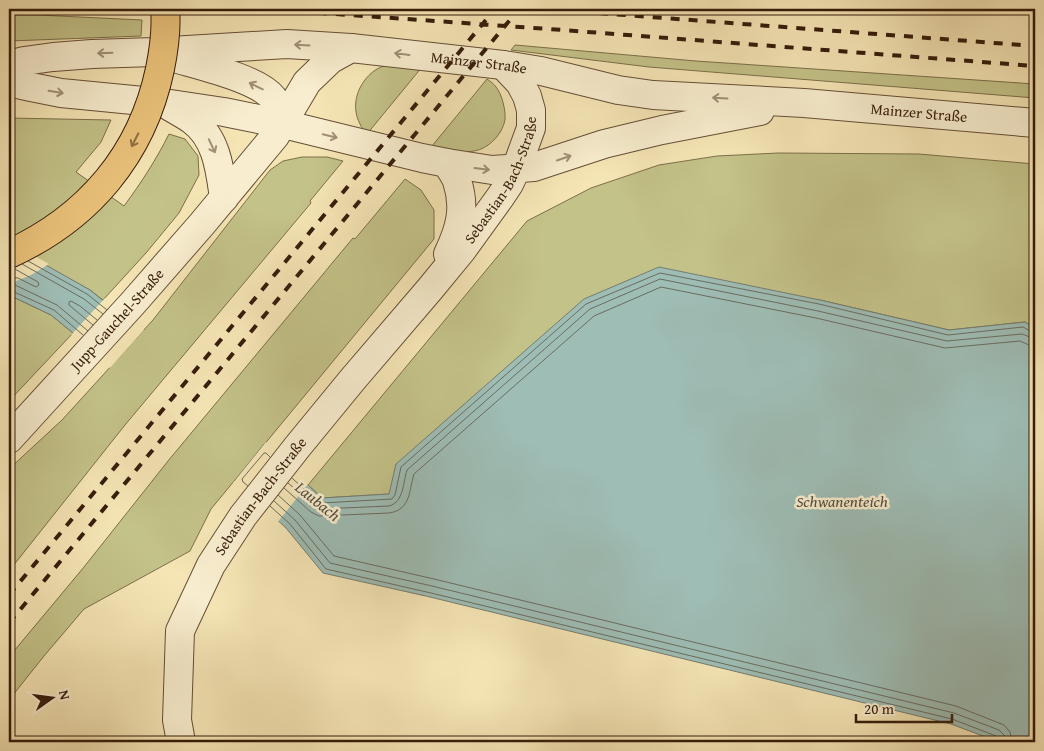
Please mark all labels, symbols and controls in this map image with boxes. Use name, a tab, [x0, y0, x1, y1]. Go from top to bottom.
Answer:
one-way arrow	[294, 41, 310, 50]
street label: Mainzer Straße	[430, 46, 529, 79]
one-way arrow	[97, 49, 113, 58]
one-way arrow	[394, 49, 410, 59]
one-way arrow	[249, 80, 264, 90]
one-way arrow	[48, 87, 64, 97]
one-way arrow	[712, 93, 728, 102]
street label: Mainzer Straße	[870, 98, 968, 127]
street label: Sebastian-Bach-Straße	[459, 116, 541, 248]
one-way arrow	[129, 132, 139, 147]
one-way arrow	[321, 132, 337, 141]
one-way arrow	[208, 138, 217, 153]
one-way arrow	[555, 153, 571, 162]
one-way arrow	[473, 164, 489, 174]
street label: Jupp-Gauchel-Straße	[64, 264, 169, 377]
street label: Sebastian-Bach-Straße	[209, 432, 311, 559]
water label: Laubach	[289, 475, 346, 527]
water label: Schwanenteich	[796, 489, 888, 513]
north arrow	[28, 674, 78, 724]
text: N	[54, 688, 76, 702]
scale bar	[856, 691, 953, 723]
text: 20 m	[864, 698, 895, 719]

